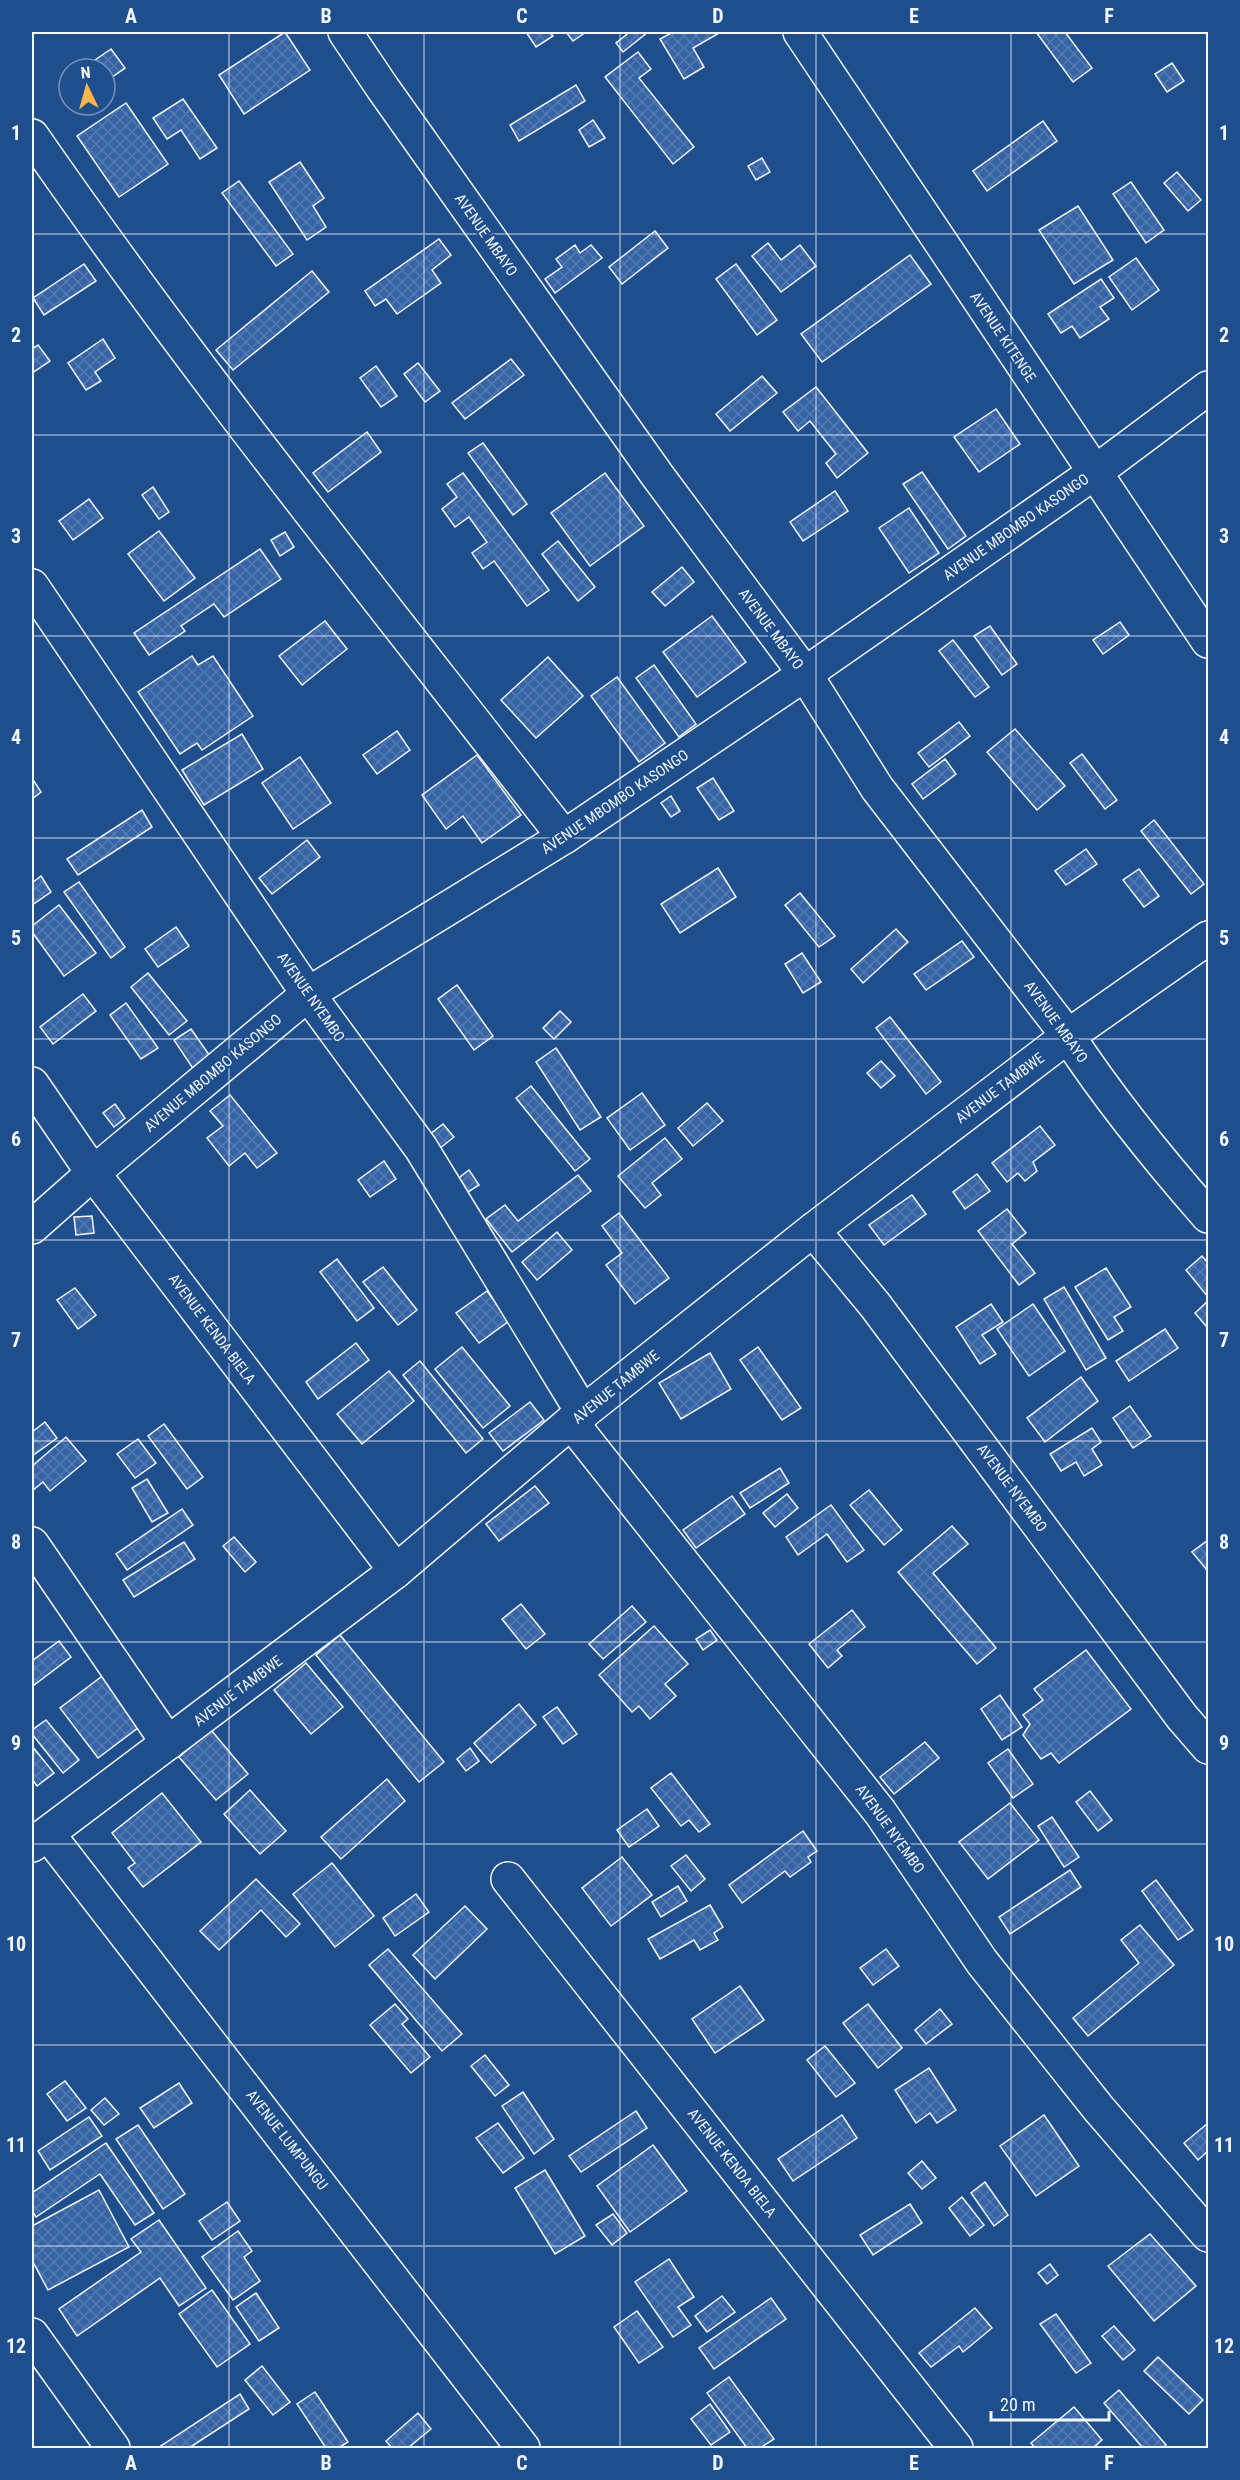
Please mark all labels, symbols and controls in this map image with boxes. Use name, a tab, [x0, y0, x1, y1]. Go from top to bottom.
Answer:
text: A	[125, 4, 137, 28]
text: B	[320, 4, 332, 28]
text: C	[516, 4, 528, 28]
text: D	[712, 4, 724, 28]
text: E	[909, 4, 919, 28]
text: F	[1104, 4, 1114, 28]
north arrow	[57, 57, 117, 117]
text: N	[80, 63, 91, 82]
text: 1	[11, 121, 21, 145]
text: 1	[1219, 121, 1229, 145]
street label: AVENUE MBAYO	[451, 190, 521, 280]
street label: AVENUE KITENGE	[966, 288, 1040, 386]
text: 2	[11, 323, 21, 347]
text: 2	[1219, 323, 1229, 347]
street label: AVENUE MBOMBO KASONGO	[940, 470, 1092, 584]
text: 3	[11, 524, 21, 548]
text: 3	[1219, 524, 1229, 548]
street label: AVENUE MBAYO	[735, 585, 807, 673]
text: 4	[11, 725, 21, 749]
text: 4	[1219, 725, 1229, 749]
street label: AVENUE MBOMBO KASONGO	[538, 746, 692, 858]
text: 5	[11, 926, 21, 950]
text: 5	[1219, 926, 1229, 950]
street label: AVENUE NYEMBO	[273, 949, 349, 1045]
street label: AVENUE MBAYO	[1020, 978, 1092, 1066]
street label: AVENUE MBOMBO KASONGO	[141, 1010, 285, 1136]
street label: AVENUE TAMBWE	[952, 1049, 1048, 1127]
text: 6	[11, 1127, 21, 1151]
text: 6	[1219, 1127, 1229, 1151]
street label: AVENUE KENDA BIELA	[165, 1270, 259, 1388]
text: 7	[11, 1328, 21, 1352]
text: 7	[1219, 1328, 1229, 1352]
street label: AVENUE TAMBWE	[569, 1346, 663, 1428]
street label: AVENUE NYEMBO	[973, 1440, 1051, 1536]
text: 8	[11, 1530, 21, 1554]
text: 8	[1219, 1530, 1229, 1554]
street label: AVENUE TAMBWE	[190, 1652, 286, 1730]
text: 9	[11, 1731, 21, 1755]
text: 9	[1219, 1731, 1229, 1755]
street label: AVENUE NYEMBO	[852, 1781, 928, 1877]
text: 10	[6, 1932, 26, 1956]
text: 10	[1214, 1932, 1234, 1956]
street label: AVENUE LUMPUNGU	[242, 2086, 332, 2194]
street label: AVENUE KENDA BIELA	[684, 2105, 780, 2221]
text: 11	[6, 2133, 26, 2157]
text: 11	[1214, 2133, 1234, 2157]
text: 12	[6, 2334, 26, 2358]
text: 12	[1214, 2334, 1234, 2358]
scale bar	[991, 2384, 1110, 2422]
text: 20 m	[1000, 2394, 1035, 2415]
text: A	[125, 2451, 137, 2475]
text: B	[320, 2451, 332, 2475]
text: C	[516, 2451, 528, 2475]
text: D	[712, 2451, 724, 2475]
text: E	[909, 2451, 919, 2475]
text: F	[1104, 2451, 1114, 2475]

